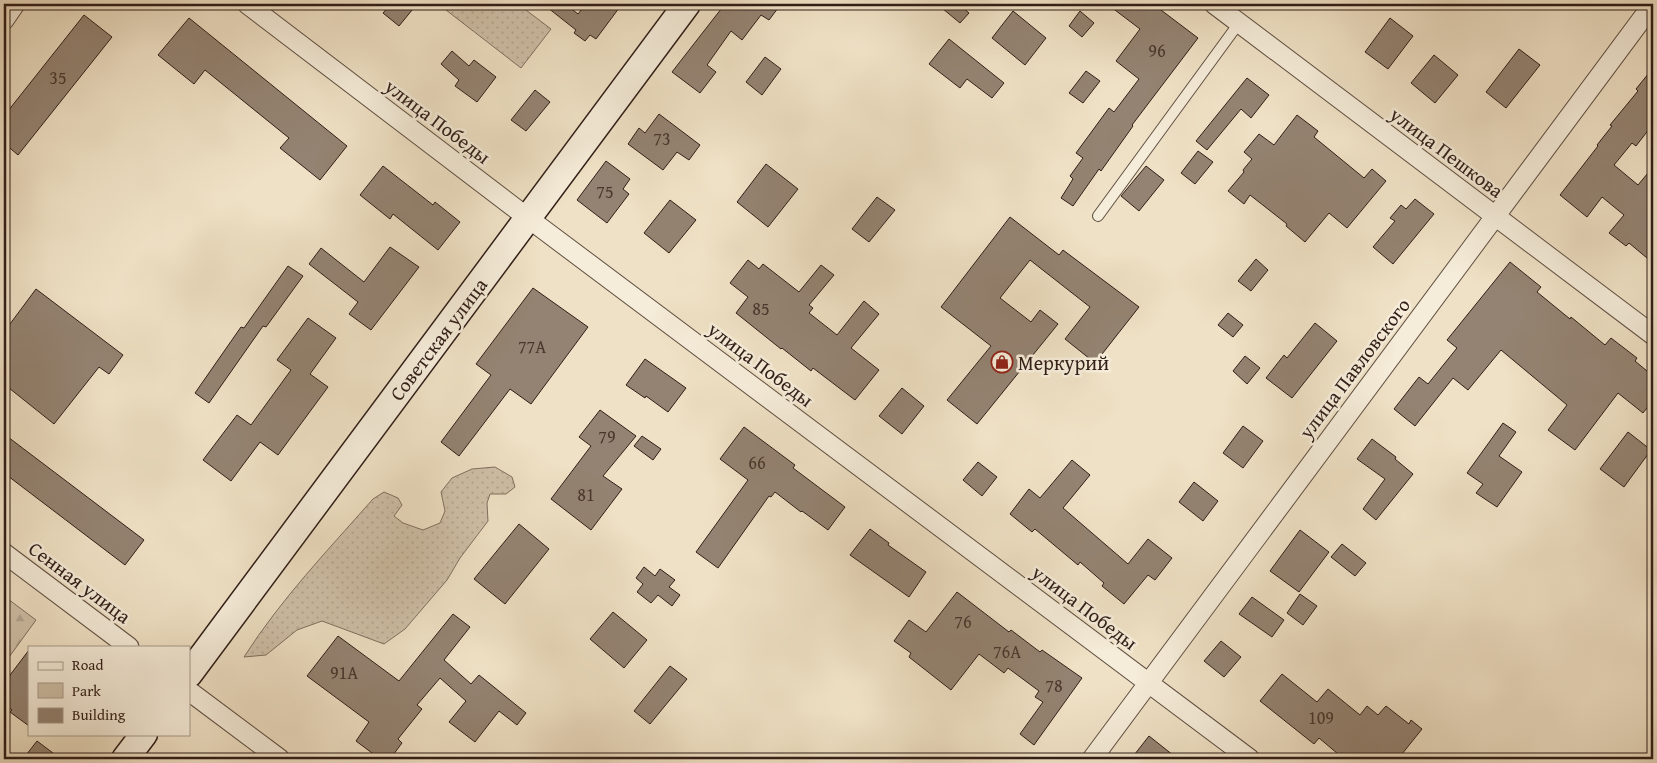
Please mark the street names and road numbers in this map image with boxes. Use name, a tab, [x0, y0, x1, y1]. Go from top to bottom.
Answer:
street label: улица Победы	[378, 71, 497, 170]
street label: улица Пешкова	[1383, 99, 1510, 205]
street label: Советская улица	[382, 271, 494, 407]
street label: улица Павловского	[1291, 291, 1417, 445]
street label: улица Победы	[701, 314, 820, 413]
street label: Сенная улица	[23, 534, 138, 630]
street label: улица Победы	[1025, 557, 1144, 656]

